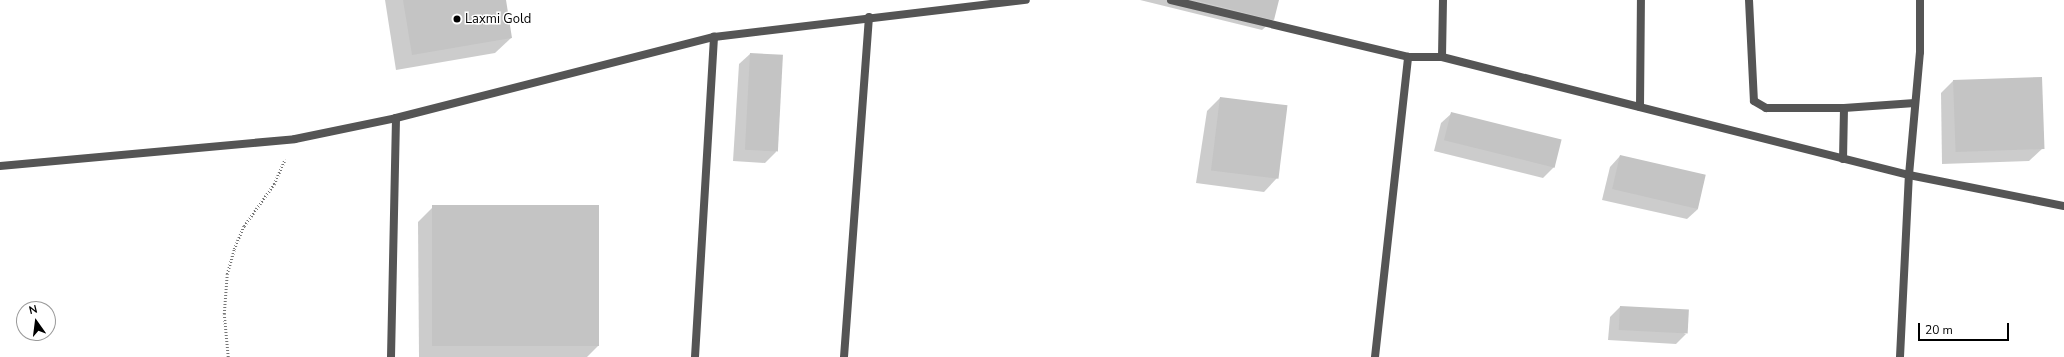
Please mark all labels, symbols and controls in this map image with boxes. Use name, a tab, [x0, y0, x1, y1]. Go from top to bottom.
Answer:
place label: Laxmi Gold	[465, 11, 531, 27]
marker: Laxmi Gold	[452, 14, 462, 24]
north arrow	[16, 301, 56, 341]
text: N	[27, 302, 39, 318]
scale bar	[1920, 315, 2011, 341]
text: 20 m	[1925, 322, 1953, 338]

